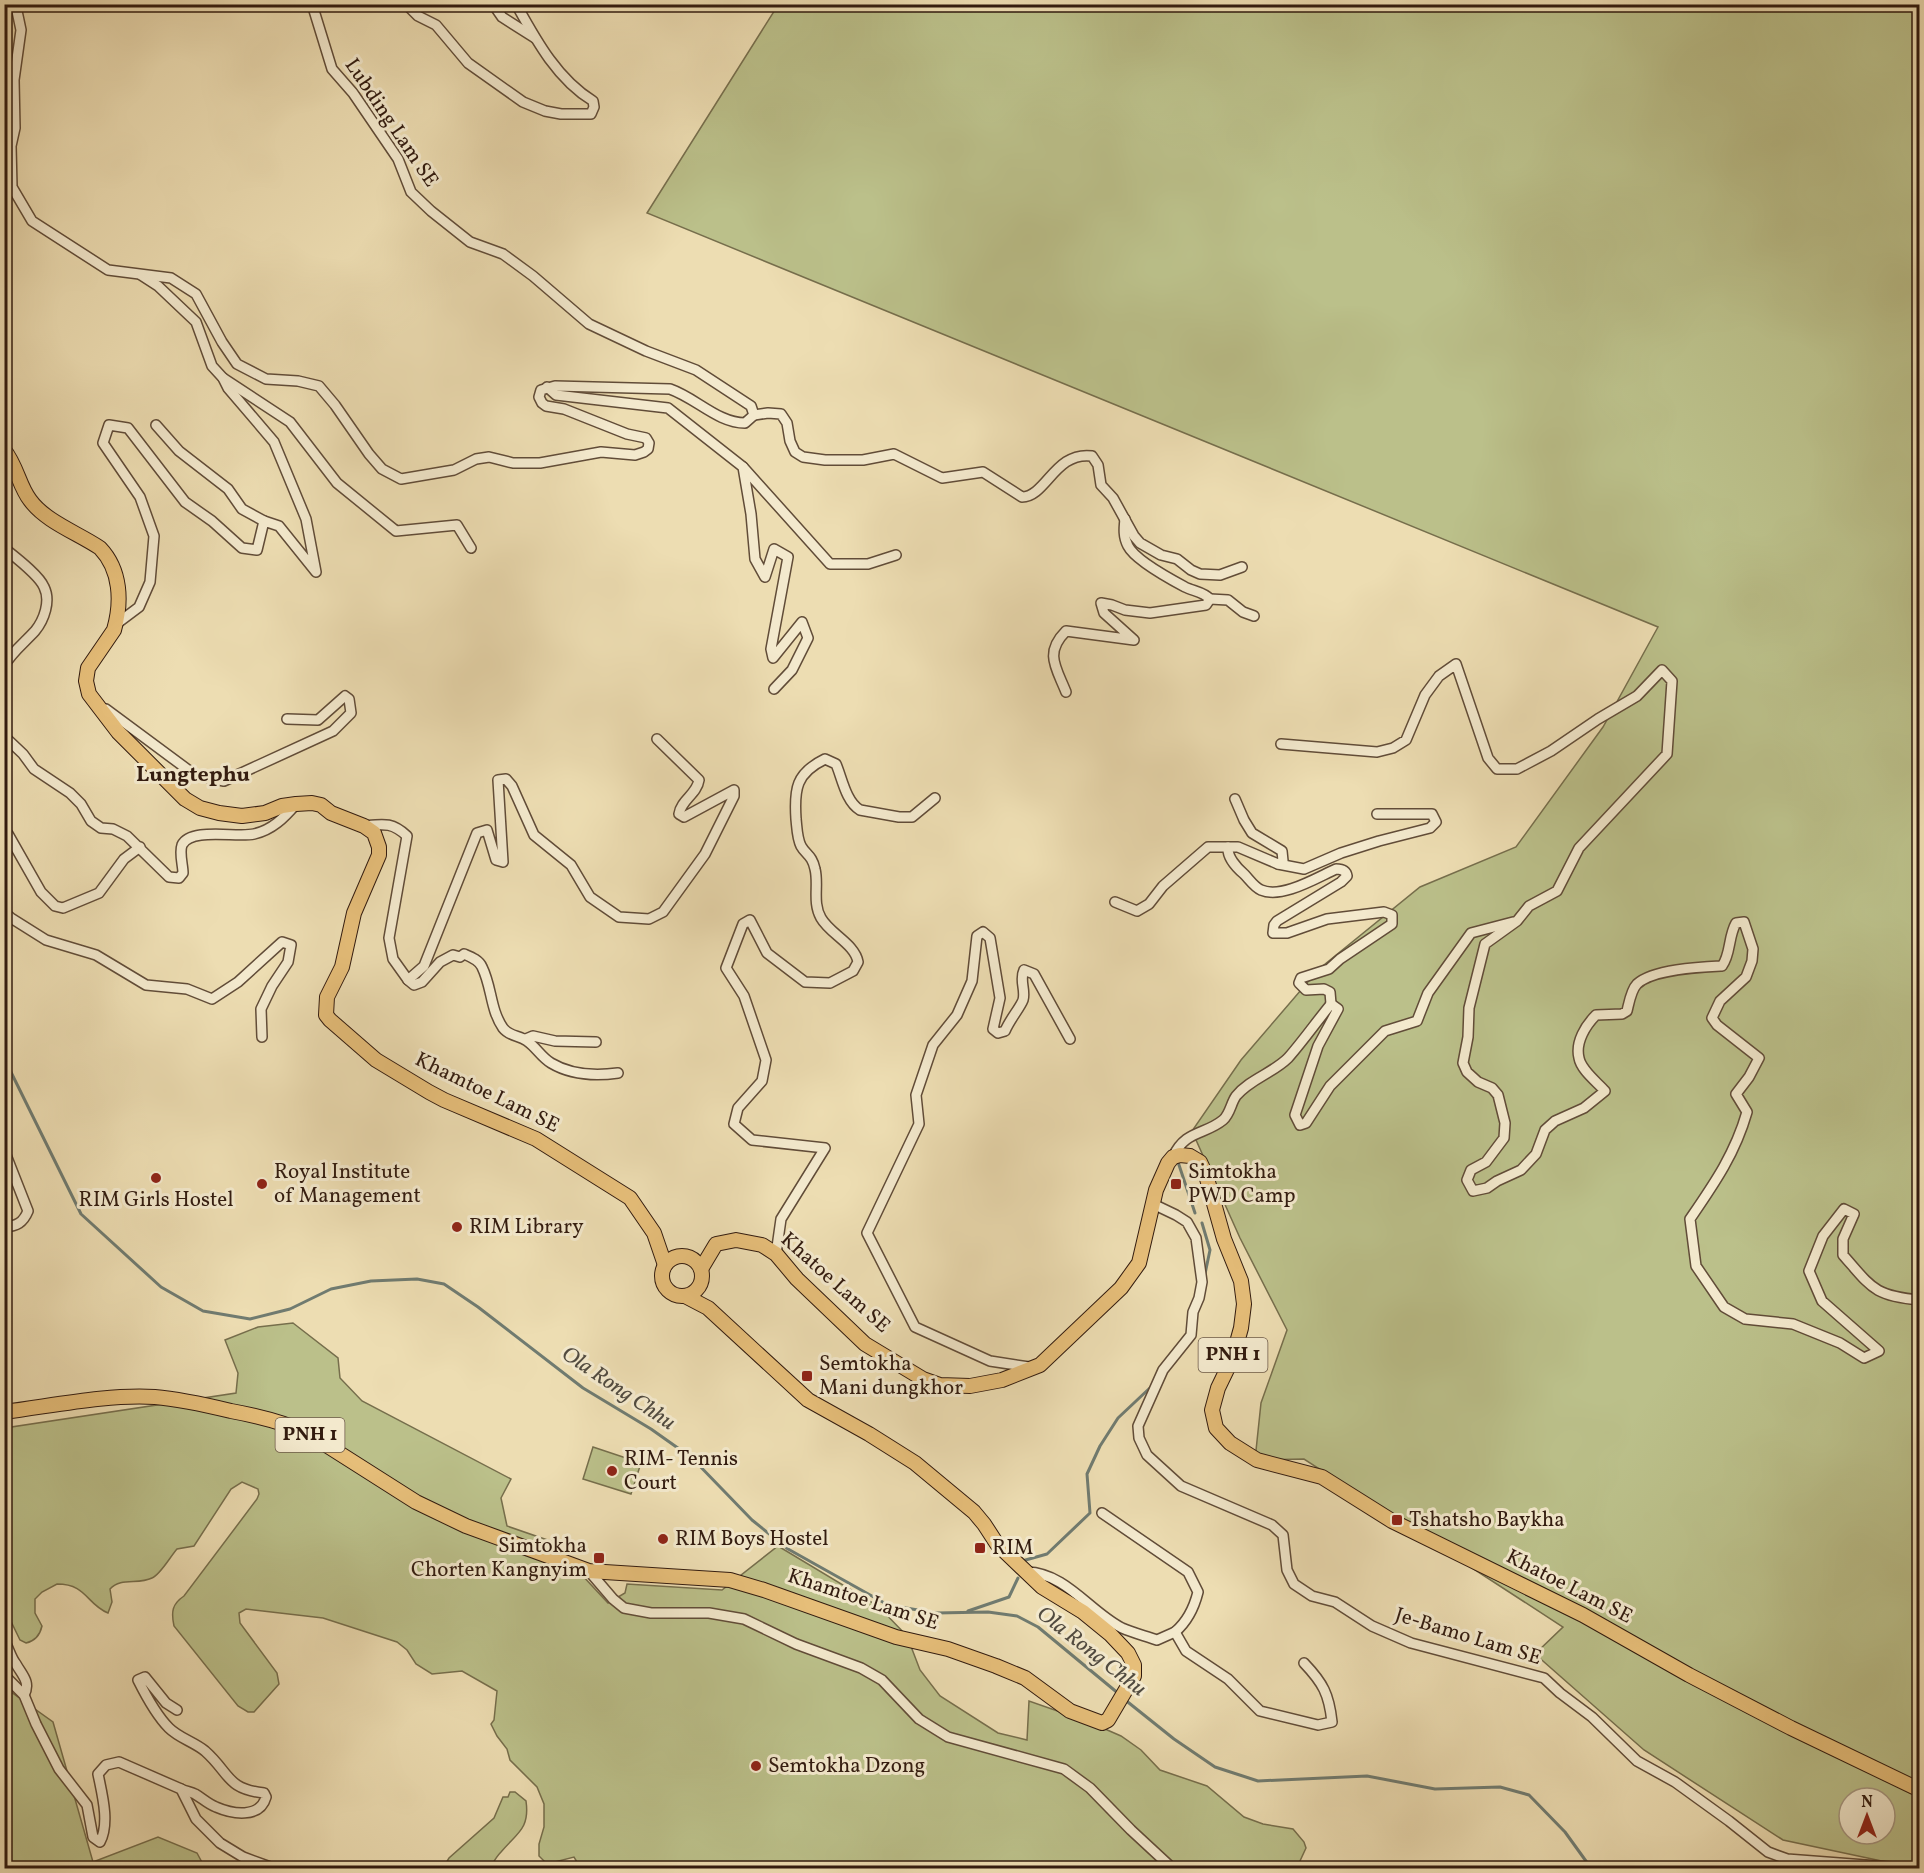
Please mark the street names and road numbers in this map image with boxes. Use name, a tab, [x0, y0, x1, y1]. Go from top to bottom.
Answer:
street label: Lubding Lam SE	[337, 53, 445, 193]
street label: Khamtoe Lam SE	[410, 1045, 564, 1141]
street label: Khatoe Lam SE	[774, 1226, 896, 1340]
road number: PNH 1	[1198, 1338, 1268, 1372]
road number: PNH 1	[276, 1418, 344, 1452]
street label: Khatoe Lam SE	[1501, 1543, 1637, 1631]
street label: Khamtoe Lam SE	[784, 1562, 942, 1638]
street label: Je-Bamo Lam SE	[1391, 1601, 1545, 1673]

